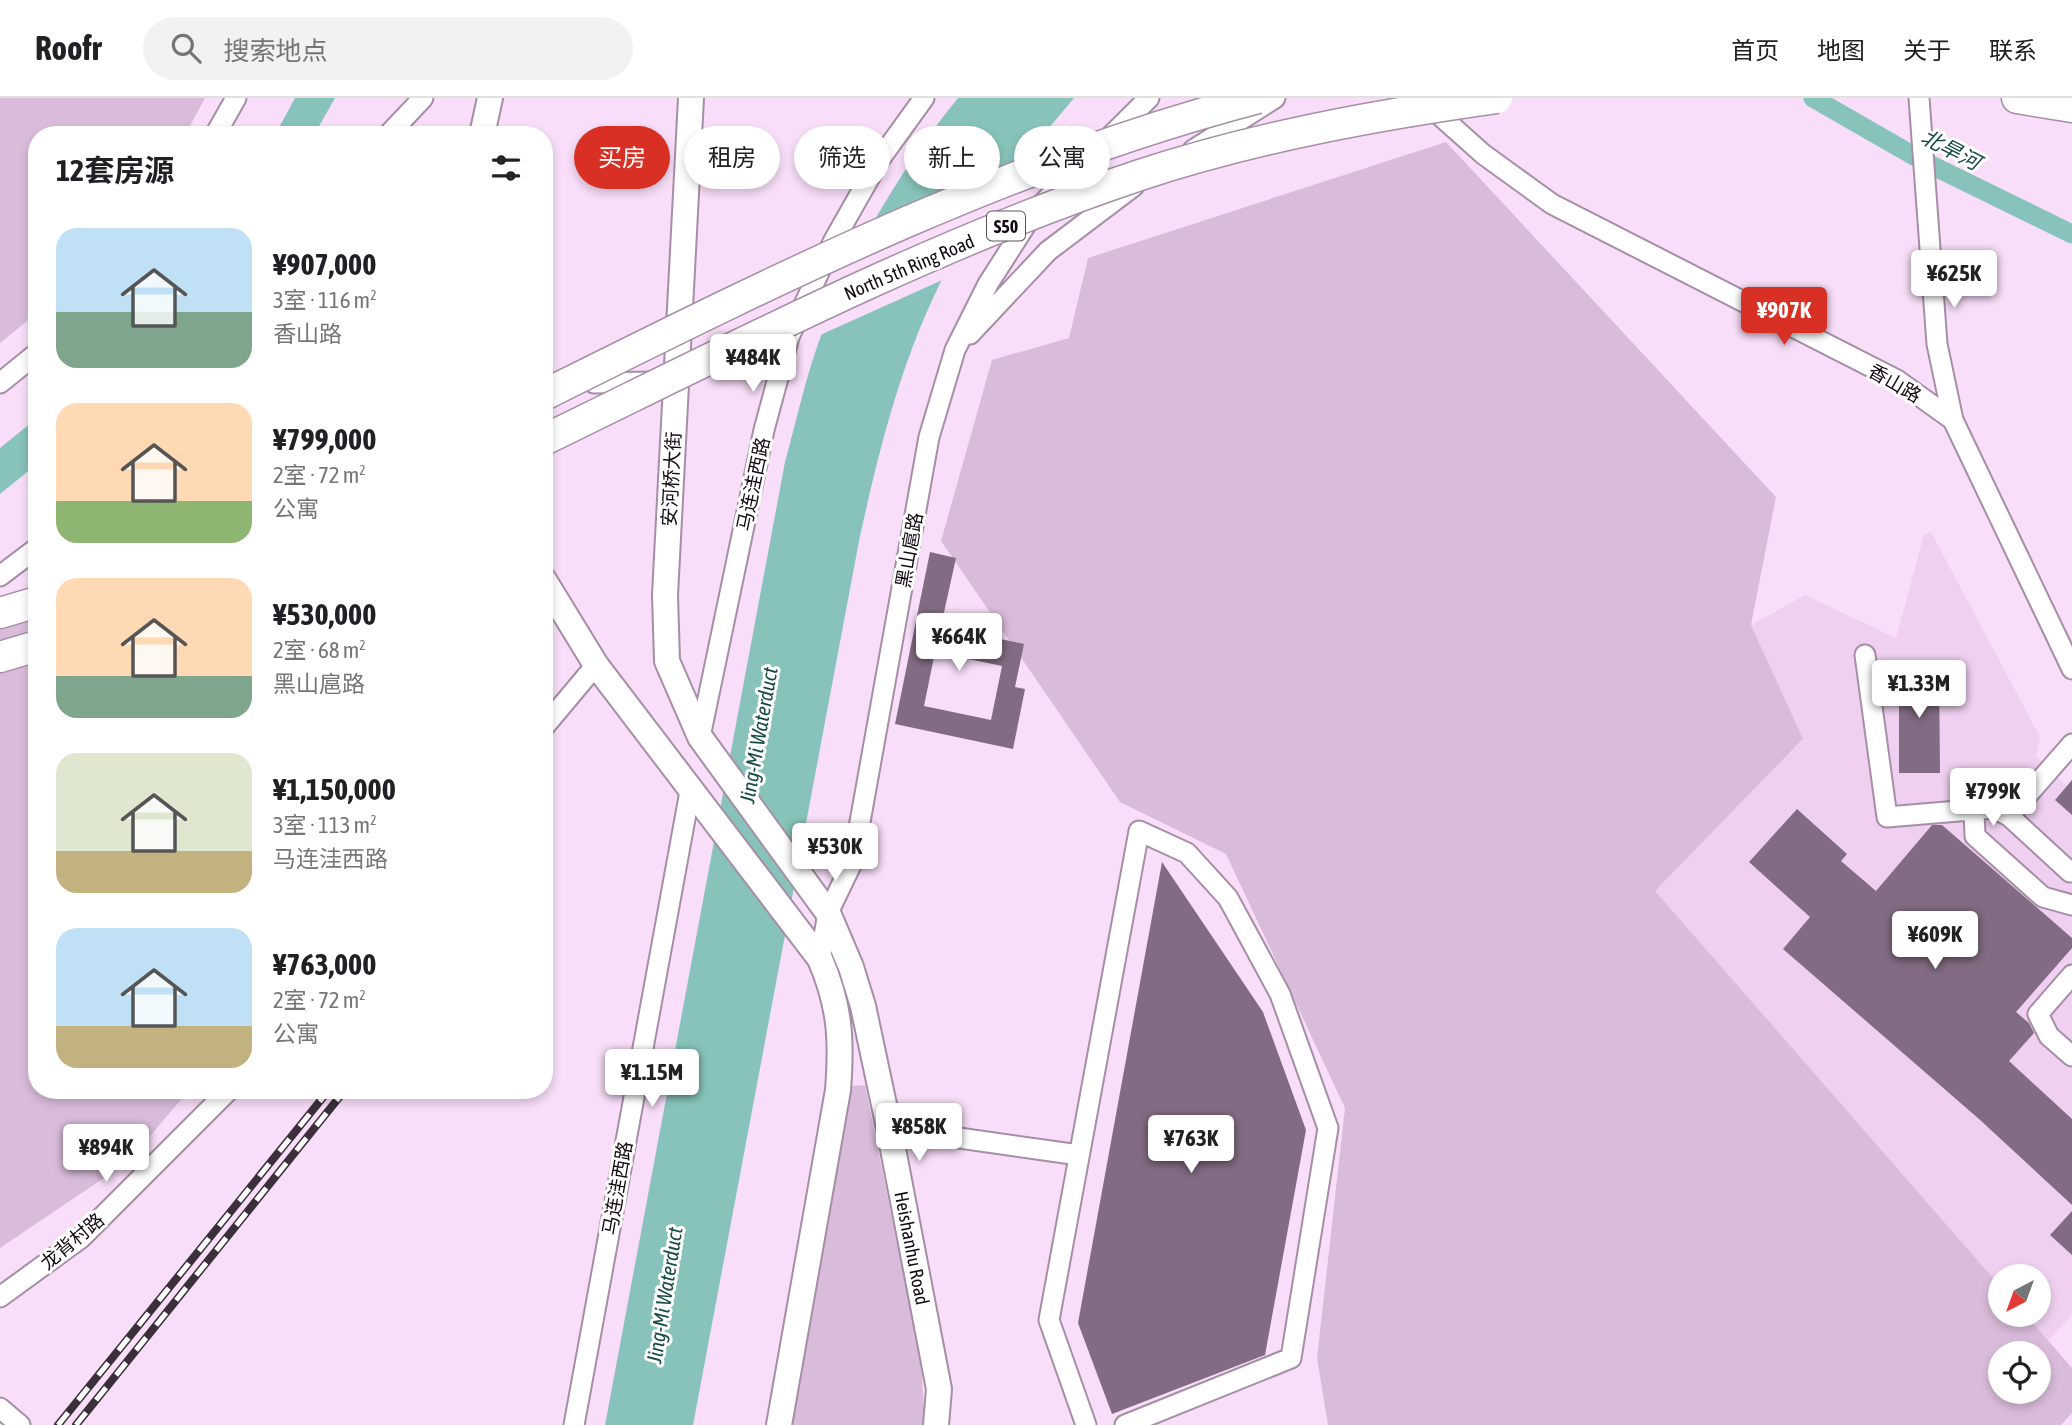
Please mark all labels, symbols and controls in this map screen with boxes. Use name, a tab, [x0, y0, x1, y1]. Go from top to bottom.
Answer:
search box	[143, 17, 633, 80]
text: Roofr	[35, 29, 101, 67]
icon: search	[167, 29, 205, 67]
text: 搜索地点	[223, 36, 327, 66]
text: 首页	[1731, 37, 1779, 64]
text: 地图	[1817, 37, 1865, 64]
text: 关于	[1903, 37, 1951, 64]
text: 联系	[1989, 37, 2037, 64]
water label: 北旱河	[1917, 124, 1988, 176]
chip: 买房	[574, 126, 670, 189]
chip: 租房	[684, 126, 780, 189]
chip: 筛选	[794, 126, 890, 189]
chip: 新上	[904, 126, 1000, 189]
chip: 公寓	[1014, 126, 1110, 189]
icon: filters	[487, 149, 525, 187]
text: 12套房源	[56, 153, 174, 187]
road number: S50	[987, 211, 1025, 240]
street label: North 5th Ring Road	[841, 230, 977, 304]
text: ¥907,000	[273, 247, 376, 281]
pin: ¥625K	[1905, 250, 2003, 310]
icon: home	[112, 256, 196, 340]
text: ¥625K	[1927, 260, 1981, 286]
text: 3室 · 116 m²	[273, 287, 377, 313]
pin: ¥907K	[1735, 288, 1833, 347]
text: ¥907K	[1757, 297, 1811, 323]
text: 香山路	[273, 321, 342, 347]
pin: ¥484K	[704, 334, 802, 394]
text: ¥484K	[726, 344, 780, 370]
street label: 香山路	[1865, 359, 1925, 407]
text: ¥799,000	[273, 422, 376, 456]
icon: home	[112, 431, 196, 515]
street label: 安河桥大街	[658, 431, 684, 527]
street label: 马连洼西路	[732, 435, 774, 533]
text: 2室 · 72 m²	[273, 462, 366, 488]
text: 公寓	[273, 496, 319, 522]
street label: 黑山扈路	[892, 511, 926, 589]
text: ¥530,000	[273, 597, 376, 631]
icon: home	[112, 606, 196, 690]
pin: ¥664K	[910, 614, 1008, 673]
text: ¥664K	[932, 623, 986, 649]
text: 2室 · 68 m²	[273, 637, 366, 663]
pin: ¥1.33M	[1862, 660, 1976, 720]
water label: Jing-Mi Waterduct	[734, 665, 782, 806]
text: ¥1.33M	[1888, 670, 1950, 696]
text: 黑山扈路	[273, 671, 365, 697]
pin: ¥799K	[1944, 768, 2042, 828]
text: ¥1,150,000	[273, 772, 396, 806]
text: ¥799K	[1966, 778, 2020, 804]
icon: home	[112, 781, 196, 865]
text: 3室 · 113 m²	[273, 812, 377, 838]
pin: ¥530K	[786, 824, 884, 883]
text: ¥530K	[808, 833, 862, 859]
text: 马连洼西路	[273, 846, 388, 872]
pin: ¥609K	[1886, 912, 1984, 971]
text: ¥609K	[1908, 921, 1962, 947]
text: ¥763,000	[273, 947, 376, 981]
icon: home	[112, 956, 196, 1040]
text: 2室 · 72 m²	[273, 987, 366, 1013]
text: 公寓	[273, 1021, 319, 1047]
pin: ¥1.15M	[595, 1049, 709, 1109]
text: ¥1.15M	[621, 1059, 683, 1085]
pin: ¥858K	[870, 1104, 968, 1163]
text: ¥858K	[892, 1113, 946, 1139]
pin: ¥763K	[1142, 1116, 1240, 1175]
pin: ¥894K	[57, 1124, 155, 1184]
text: ¥763K	[1164, 1125, 1218, 1151]
text: ¥894K	[79, 1134, 133, 1160]
street label: 马连洼西路	[598, 1139, 636, 1237]
street label: Heishanhu Road	[890, 1189, 934, 1307]
street label: 龙背村路	[36, 1208, 108, 1274]
water label: Jing-Mi Waterduct	[641, 1225, 687, 1366]
north arrow	[1988, 1264, 2051, 1326]
map controls	[1988, 1264, 2051, 1404]
button: locate	[1988, 1341, 2051, 1404]

